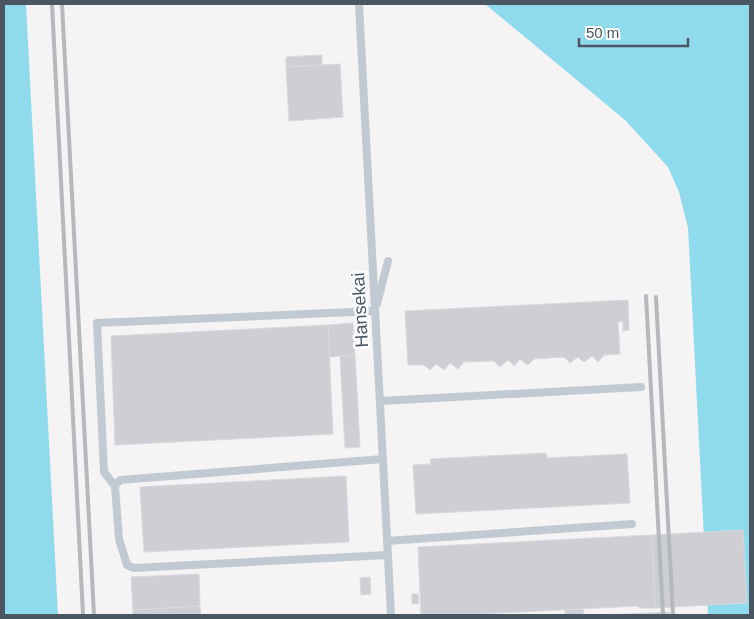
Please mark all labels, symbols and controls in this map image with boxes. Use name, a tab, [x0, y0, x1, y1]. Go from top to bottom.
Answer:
scale bar	[579, 15, 688, 47]
text: 50 m	[586, 24, 619, 41]
street label: Hansekai	[348, 272, 372, 348]

